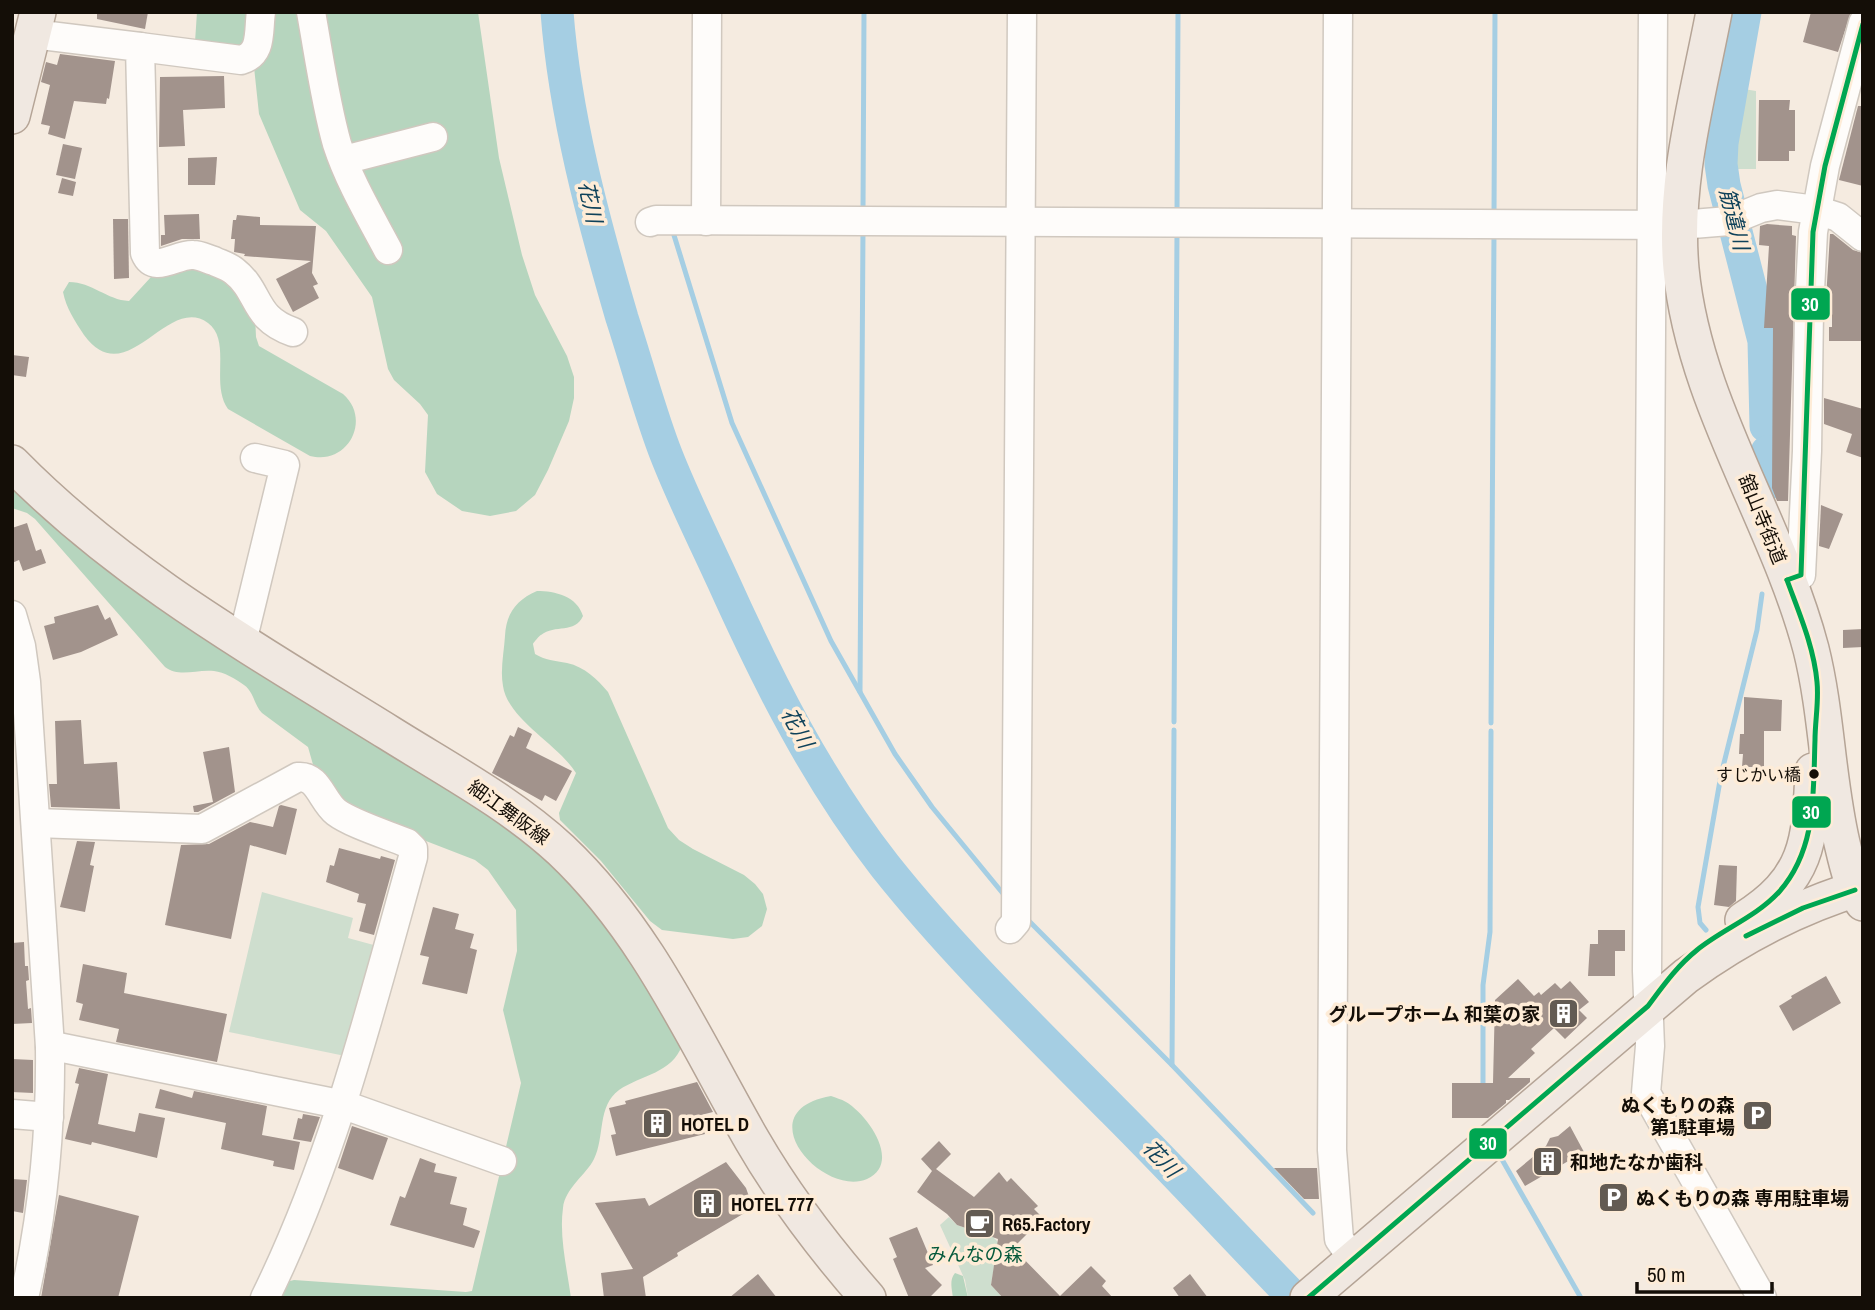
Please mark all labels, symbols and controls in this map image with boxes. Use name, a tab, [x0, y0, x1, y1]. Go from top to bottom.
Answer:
water label: 花川	[572, 178, 609, 227]
water label: 筋違川	[1713, 185, 1757, 255]
line badge: 30	[1790, 287, 1831, 321]
text: 30	[1801, 291, 1819, 317]
street label: 舘山寺街道	[1733, 470, 1793, 568]
water label: 花川	[775, 702, 821, 755]
place label: すじかい橋	[1716, 763, 1801, 786]
marker: すじかい橋	[1807, 767, 1821, 781]
street label: 細江舞阪線	[463, 774, 555, 850]
line badge: 30	[1791, 795, 1832, 829]
text: 30	[1802, 799, 1820, 825]
building icon: グループホーム 和葉の家	[1546, 997, 1580, 1031]
place label: グループホーム 和葉の家	[1328, 1001, 1540, 1027]
place label: ぬくもりの森 第1駐車場	[1621, 1092, 1735, 1140]
parking icon: ぬくもりの森 第1駐車場	[1741, 1099, 1775, 1133]
building icon: HOTEL D	[641, 1107, 675, 1141]
place label: HOTEL D	[681, 1111, 749, 1137]
line badge: 30	[1468, 1127, 1508, 1160]
text: 30	[1479, 1130, 1497, 1156]
water label: 花川	[1136, 1133, 1188, 1185]
building icon: 和地たなか歯科	[1530, 1145, 1564, 1179]
place label: 和地たなか歯科	[1570, 1149, 1703, 1175]
parking icon: ぬくもりの森 専用駐車場	[1596, 1181, 1630, 1215]
place label: ぬくもりの森 専用駐車場	[1636, 1185, 1849, 1211]
building icon: HOTEL 777	[691, 1187, 725, 1221]
place label: HOTEL 777	[731, 1191, 814, 1217]
cafe icon: R65.Factory	[962, 1207, 996, 1241]
place label: R65.Factory	[1002, 1211, 1091, 1237]
park label: みんなの森	[927, 1241, 1023, 1267]
scale bar	[1637, 1250, 1772, 1294]
text: 50 m	[1647, 1260, 1685, 1289]

